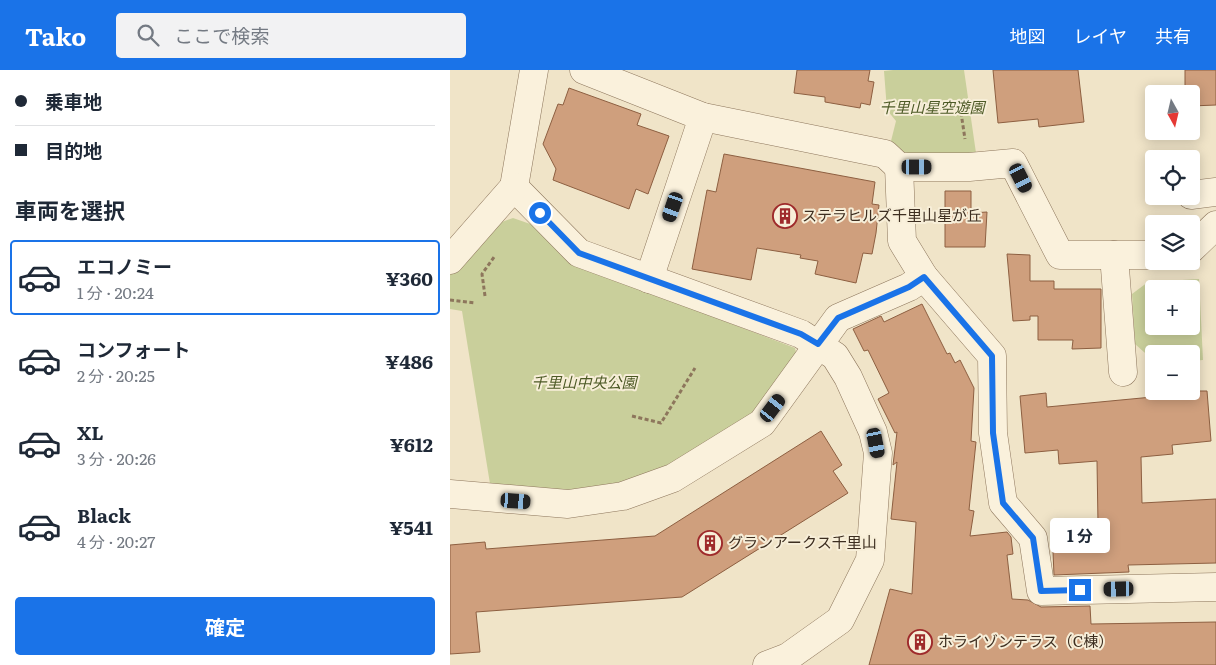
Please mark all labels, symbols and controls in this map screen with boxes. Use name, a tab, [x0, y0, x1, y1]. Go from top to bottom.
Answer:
search box	[116, 13, 466, 58]
text: Tako	[25, 18, 86, 53]
icon: search	[134, 21, 162, 49]
text: ここで検索	[174, 21, 269, 49]
text: 地図	[1010, 22, 1046, 49]
text: レイヤ	[1074, 22, 1127, 49]
text: 共有	[1155, 22, 1191, 49]
north arrow	[1145, 85, 1200, 140]
map controls	[1145, 85, 1200, 400]
text: 乗車地	[45, 87, 102, 115]
park label: 千里山星空遊園	[879, 95, 986, 118]
text: 目的地	[45, 136, 102, 164]
button: locate	[1145, 150, 1200, 205]
car	[902, 160, 932, 175]
car	[1007, 161, 1034, 195]
car	[661, 190, 684, 224]
text: 車両を選択	[15, 193, 125, 226]
route start	[529, 202, 551, 224]
building icon: ステラヒルズ千里山星が丘	[772, 203, 798, 229]
place label: ステラヒルズ千里山星が丘	[802, 203, 982, 226]
button: layers	[1145, 215, 1200, 270]
text: エコノミー	[77, 252, 172, 280]
icon: car	[17, 255, 62, 300]
text: ¥360	[385, 264, 433, 292]
text: 1 分 · 20:24	[77, 280, 154, 304]
button: +	[1145, 280, 1200, 335]
text: コンフォート	[77, 335, 190, 363]
icon: car	[17, 338, 62, 383]
button: −	[1145, 345, 1200, 400]
text: ¥486	[385, 347, 433, 375]
text: 2 分 · 20:25	[77, 363, 155, 387]
park label: 千里山中央公園	[531, 370, 638, 393]
car	[757, 392, 788, 424]
text: XL	[77, 418, 104, 446]
icon: car	[17, 421, 62, 466]
car	[865, 427, 886, 459]
text: ¥612	[390, 430, 433, 458]
text: 3 分 · 20:26	[77, 446, 156, 470]
car	[500, 492, 531, 510]
text: Black	[77, 501, 131, 529]
icon: car	[17, 504, 62, 549]
text: ¥541	[389, 513, 433, 541]
callout: 1 分	[1050, 518, 1110, 552]
text: 1 分	[1067, 523, 1093, 547]
text: 4 分 · 20:27	[77, 529, 155, 553]
building icon: グランアークス千里山	[697, 530, 723, 556]
place label: グランアークス千里山	[728, 530, 877, 553]
route end	[1069, 579, 1091, 601]
car	[1103, 581, 1134, 597]
button: 確定	[15, 597, 435, 655]
building icon: ホライゾンテラス（C棟）	[907, 629, 933, 655]
place label: ホライゾンテラス（C棟）	[938, 629, 1113, 652]

